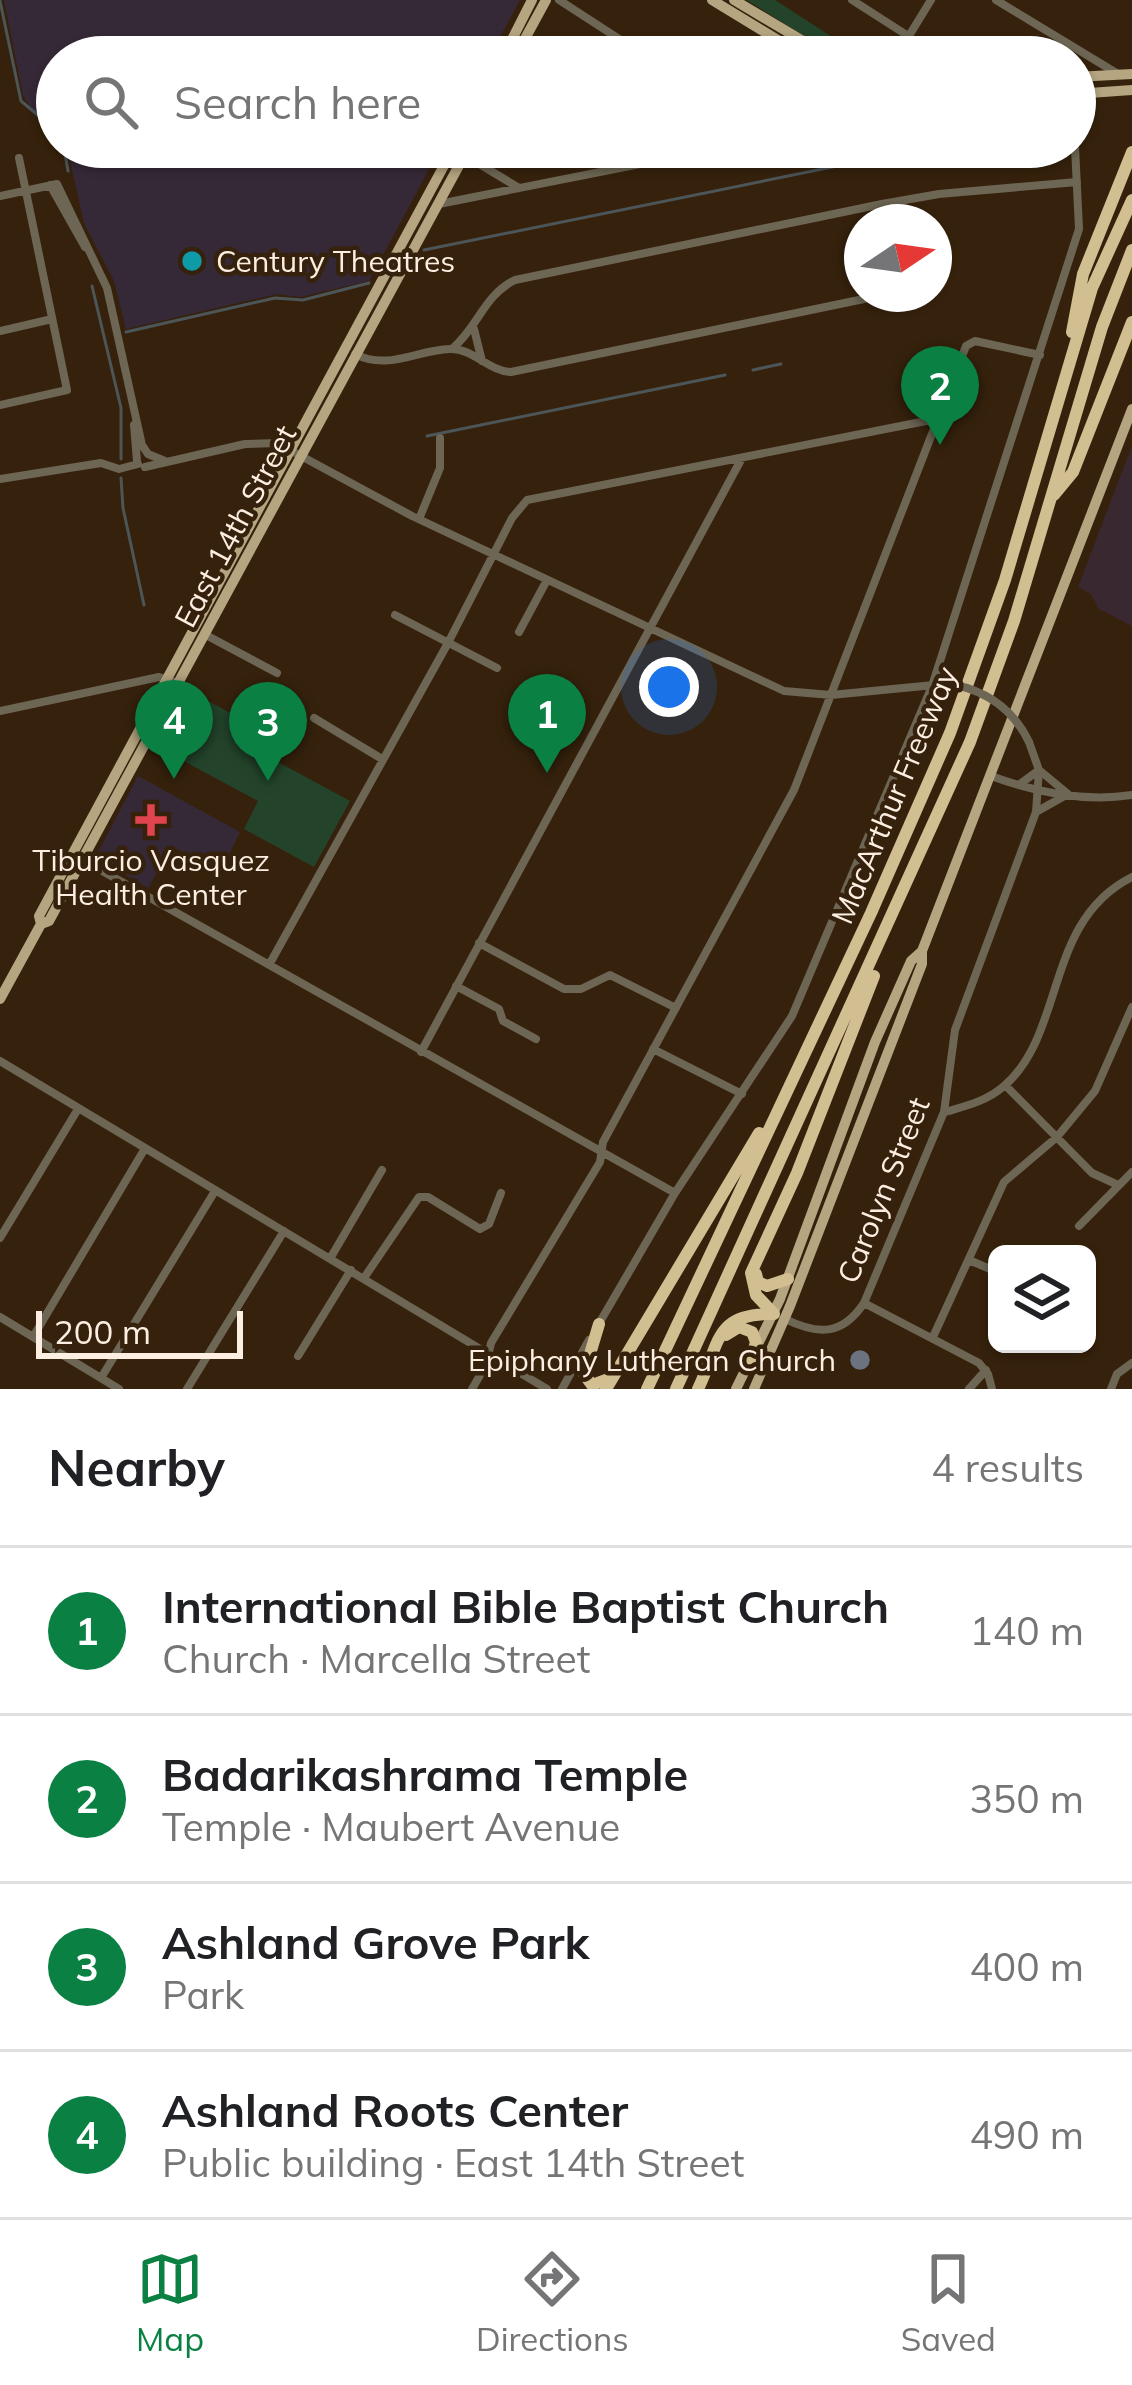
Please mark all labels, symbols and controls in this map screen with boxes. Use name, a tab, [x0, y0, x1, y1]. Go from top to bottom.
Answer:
search box	[36, 36, 1096, 168]
icon: search	[78, 69, 144, 135]
text: Search here	[174, 74, 421, 130]
north arrow	[844, 204, 952, 312]
place label: Century Theatres	[216, 242, 455, 280]
marker: Century Theatres	[179, 248, 205, 274]
pin: 2	[901, 346, 979, 445]
street label: East 14th Street	[166, 418, 304, 634]
your location	[639, 657, 699, 717]
street label: MacArthur Freeway	[823, 661, 965, 929]
pin: 1	[508, 674, 586, 773]
pin: 4	[135, 680, 213, 779]
pin: 3	[229, 682, 307, 781]
marker: Tiburcio Vasquez Health Center	[135, 804, 167, 836]
place label: Tiburcio Vasquez Health Center	[32, 841, 270, 913]
street label: Carolyn Street	[828, 1091, 938, 1289]
map controls	[988, 1245, 1096, 1353]
button: layers	[988, 1245, 1096, 1353]
scale bar	[36, 1305, 243, 1358]
text: 200 m	[54, 1311, 151, 1352]
place label: Epiphany Lutheran Church	[468, 1341, 836, 1379]
marker: Epiphany Lutheran Church	[847, 1347, 873, 1373]
text: Nearby	[48, 1435, 225, 1499]
text: 4 results	[931, 1443, 1084, 1492]
text: International Bible Baptist Church	[162, 1578, 889, 1634]
text: 1	[75, 1606, 99, 1655]
text: 140 m	[969, 1606, 1084, 1655]
text: Church · Marcella Street	[162, 1634, 590, 1683]
text: Badarikashrama Temple	[162, 1746, 688, 1802]
text: 2	[75, 1774, 99, 1823]
text: 350 m	[969, 1774, 1084, 1823]
text: Temple · Maubert Avenue	[162, 1802, 620, 1851]
text: Ashland Grove Park	[162, 1914, 589, 1970]
text: 3	[75, 1942, 99, 1991]
text: 400 m	[969, 1942, 1084, 1991]
text: Park	[162, 1970, 244, 2019]
text: Ashland Roots Center	[162, 2082, 628, 2138]
text: 4	[75, 2110, 99, 2159]
text: 490 m	[969, 2110, 1084, 2159]
text: Public building · East 14th Street	[162, 2138, 744, 2187]
tab: Map	[136, 2246, 204, 2359]
tab: Directions	[476, 2246, 629, 2359]
tab: Saved	[901, 2246, 996, 2359]

